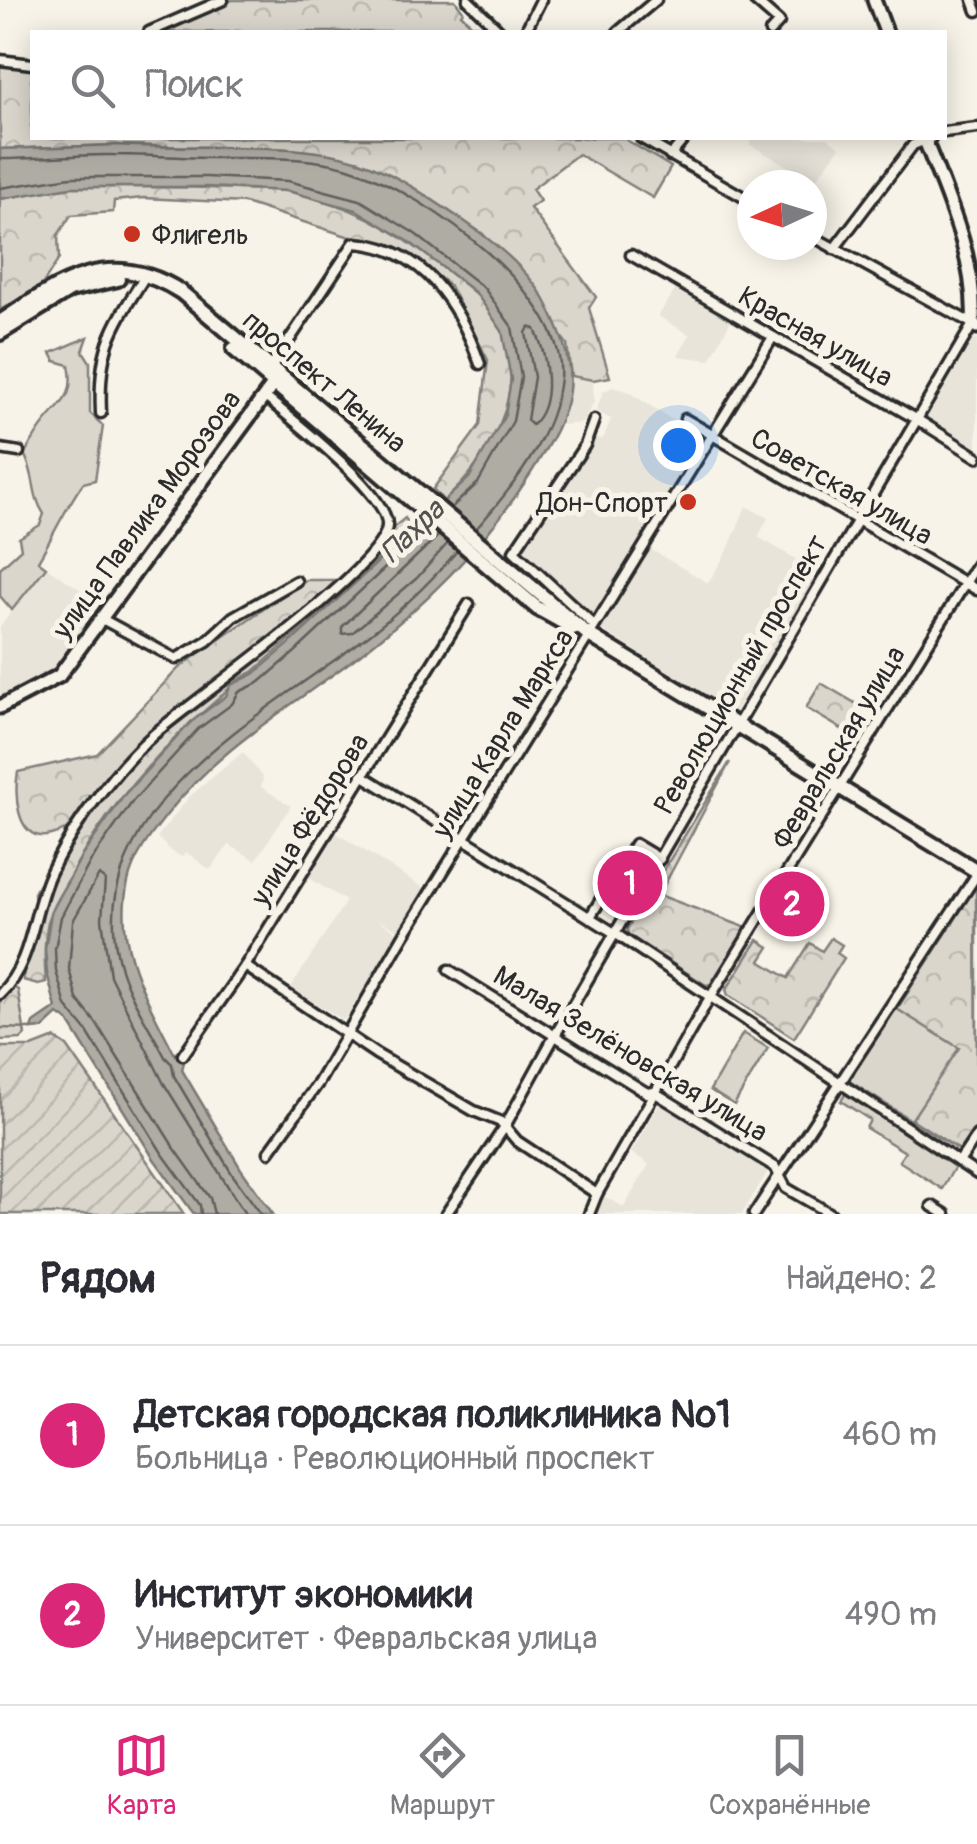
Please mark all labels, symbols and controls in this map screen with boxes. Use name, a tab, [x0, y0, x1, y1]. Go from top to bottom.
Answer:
search box	[30, 30, 947, 140]
icon: search	[65, 58, 120, 113]
text: Поиск	[145, 61, 244, 109]
north arrow	[737, 170, 827, 260]
place label: Флигель	[152, 218, 249, 253]
marker: Флигель	[121, 223, 143, 245]
street label: Красная улица	[732, 279, 899, 396]
street label: проспект Ленина	[235, 303, 413, 461]
street label: улица Павлика Морозова	[45, 384, 249, 647]
your location	[653, 420, 704, 471]
street label: Советская улица	[744, 421, 939, 554]
place label: Дон-Спорт	[535, 486, 668, 521]
water label: Пахра	[372, 491, 454, 571]
marker: Дон-Спорт	[677, 491, 699, 513]
street label: Революционный проспект	[647, 529, 836, 821]
street label: улица Карла Маркса	[424, 623, 582, 846]
street label: Февральская улица	[765, 640, 914, 856]
street label: улица Фёдорова	[243, 727, 377, 913]
pin: 1	[598, 846, 662, 920]
pin: 2	[760, 866, 824, 942]
street label: Малая Зелёновская улица	[487, 958, 774, 1150]
text: Рядом	[40, 1253, 156, 1305]
text: Найдено: 2	[785, 1259, 937, 1299]
text: Детская городская поликлиника №1	[135, 1391, 731, 1439]
text: 1	[66, 1415, 79, 1455]
text: 460 m	[843, 1415, 937, 1455]
text: Больница · Революционный проспект	[135, 1439, 654, 1479]
text: Институт экономики	[135, 1571, 472, 1619]
text: 2	[64, 1595, 81, 1635]
text: 490 m	[845, 1595, 937, 1635]
text: Университет · Февральская улица	[135, 1619, 597, 1659]
tab: Карта	[107, 1728, 176, 1823]
tab: Маршрут	[390, 1728, 495, 1823]
tab: Сохранённые	[709, 1728, 870, 1823]

